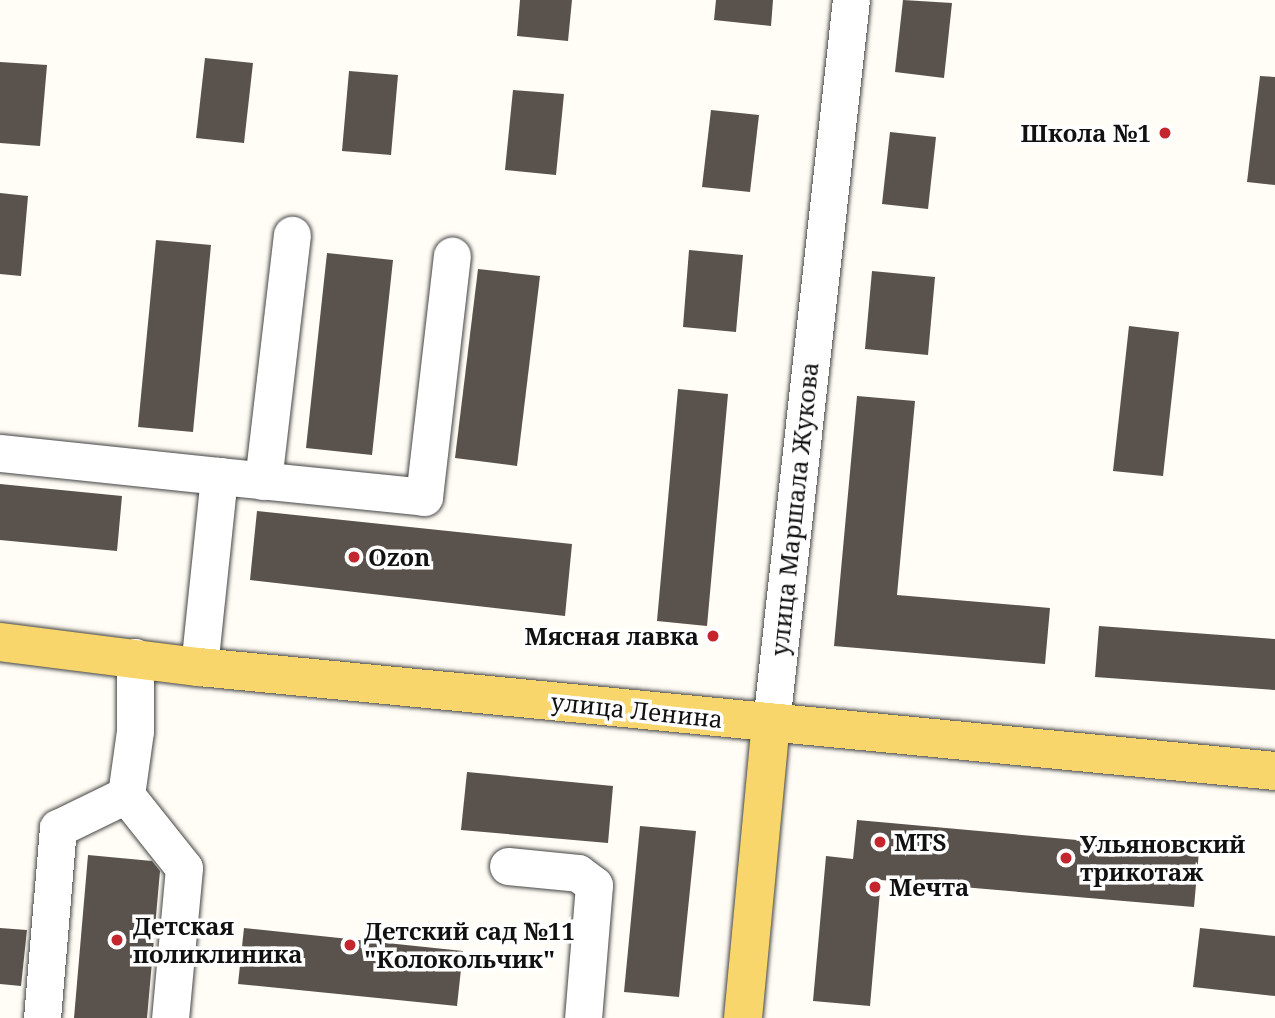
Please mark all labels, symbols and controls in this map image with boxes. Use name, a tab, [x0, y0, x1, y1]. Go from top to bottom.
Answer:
place label: Школа №1	[1021, 119, 1151, 147]
marker: Школа №1	[1157, 125, 1173, 141]
street label: улица Маршала Жукова	[764, 361, 824, 657]
place label: Ozon	[368, 543, 430, 571]
marker: Ozon	[346, 549, 362, 565]
place label: Мясная лавка	[524, 622, 699, 650]
marker: Мясная лавка	[705, 628, 721, 644]
street label: улица Ленина	[550, 687, 724, 733]
place label: MTS	[894, 828, 946, 856]
place label: Ульяновский трикотаж	[1080, 830, 1245, 886]
marker: MTS	[872, 834, 888, 850]
marker: Ульяновский трикотаж	[1058, 850, 1074, 866]
place label: Мечта	[889, 873, 969, 901]
marker: Мечта	[867, 879, 883, 895]
place label: Детская поликлиника	[133, 912, 303, 968]
place label: Детский сад №11 "Колокольчик"	[364, 917, 575, 973]
marker: Детская поликлиника	[107, 930, 127, 950]
marker: Детский сад №11 "Колокольчик"	[342, 937, 358, 953]

